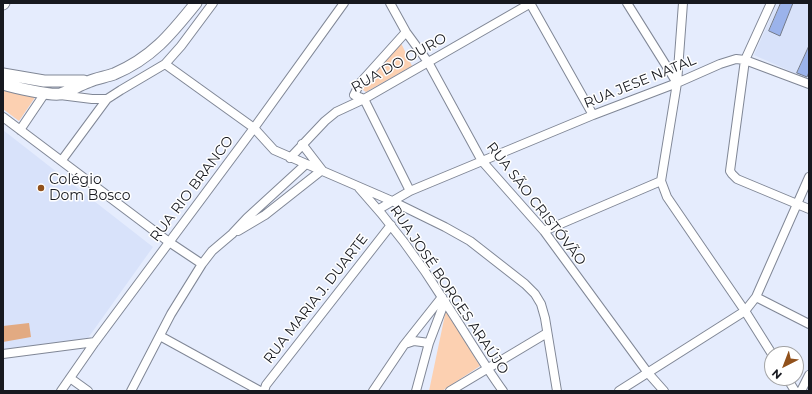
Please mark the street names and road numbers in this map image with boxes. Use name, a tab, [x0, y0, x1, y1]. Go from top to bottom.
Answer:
street label: RUA DO OURO	[348, 30, 450, 96]
street label: RUA JESE NATAL	[581, 52, 699, 112]
street label: RUA RIO BRANCO	[147, 133, 237, 245]
street label: RUA SÃO CRISTÓVÃO	[483, 139, 589, 269]
street label: RUA JOSÉ BORGES ARAÚJO	[386, 202, 512, 378]
street label: RUA MARIA J. DUARTE	[260, 231, 372, 367]

